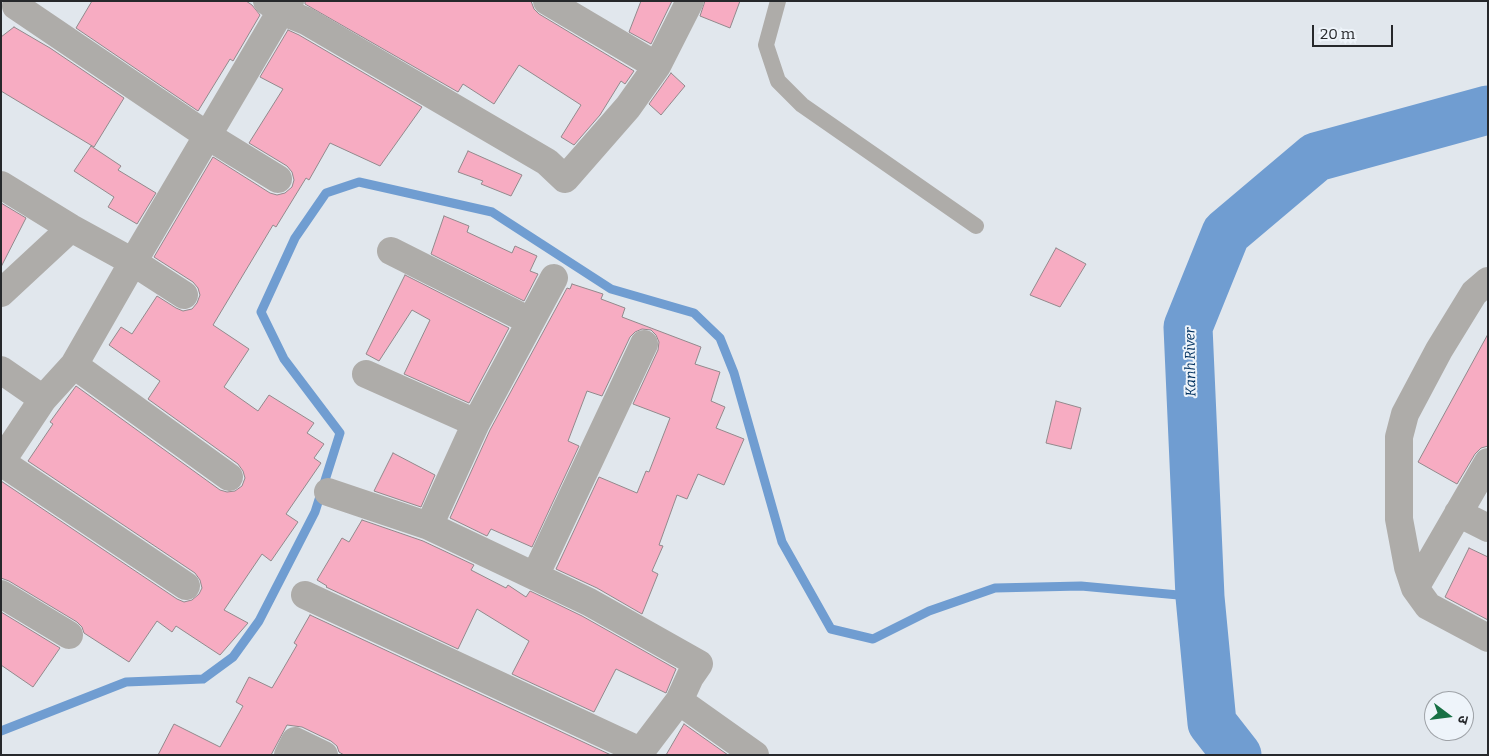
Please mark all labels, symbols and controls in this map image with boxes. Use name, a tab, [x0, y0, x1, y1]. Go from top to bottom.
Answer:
scale bar	[1314, 15, 1395, 47]
text: 20 m	[1320, 25, 1355, 43]
water label: Kanh River	[1182, 327, 1200, 397]
north arrow	[1424, 691, 1474, 741]
text: उ	[1454, 714, 1472, 726]

